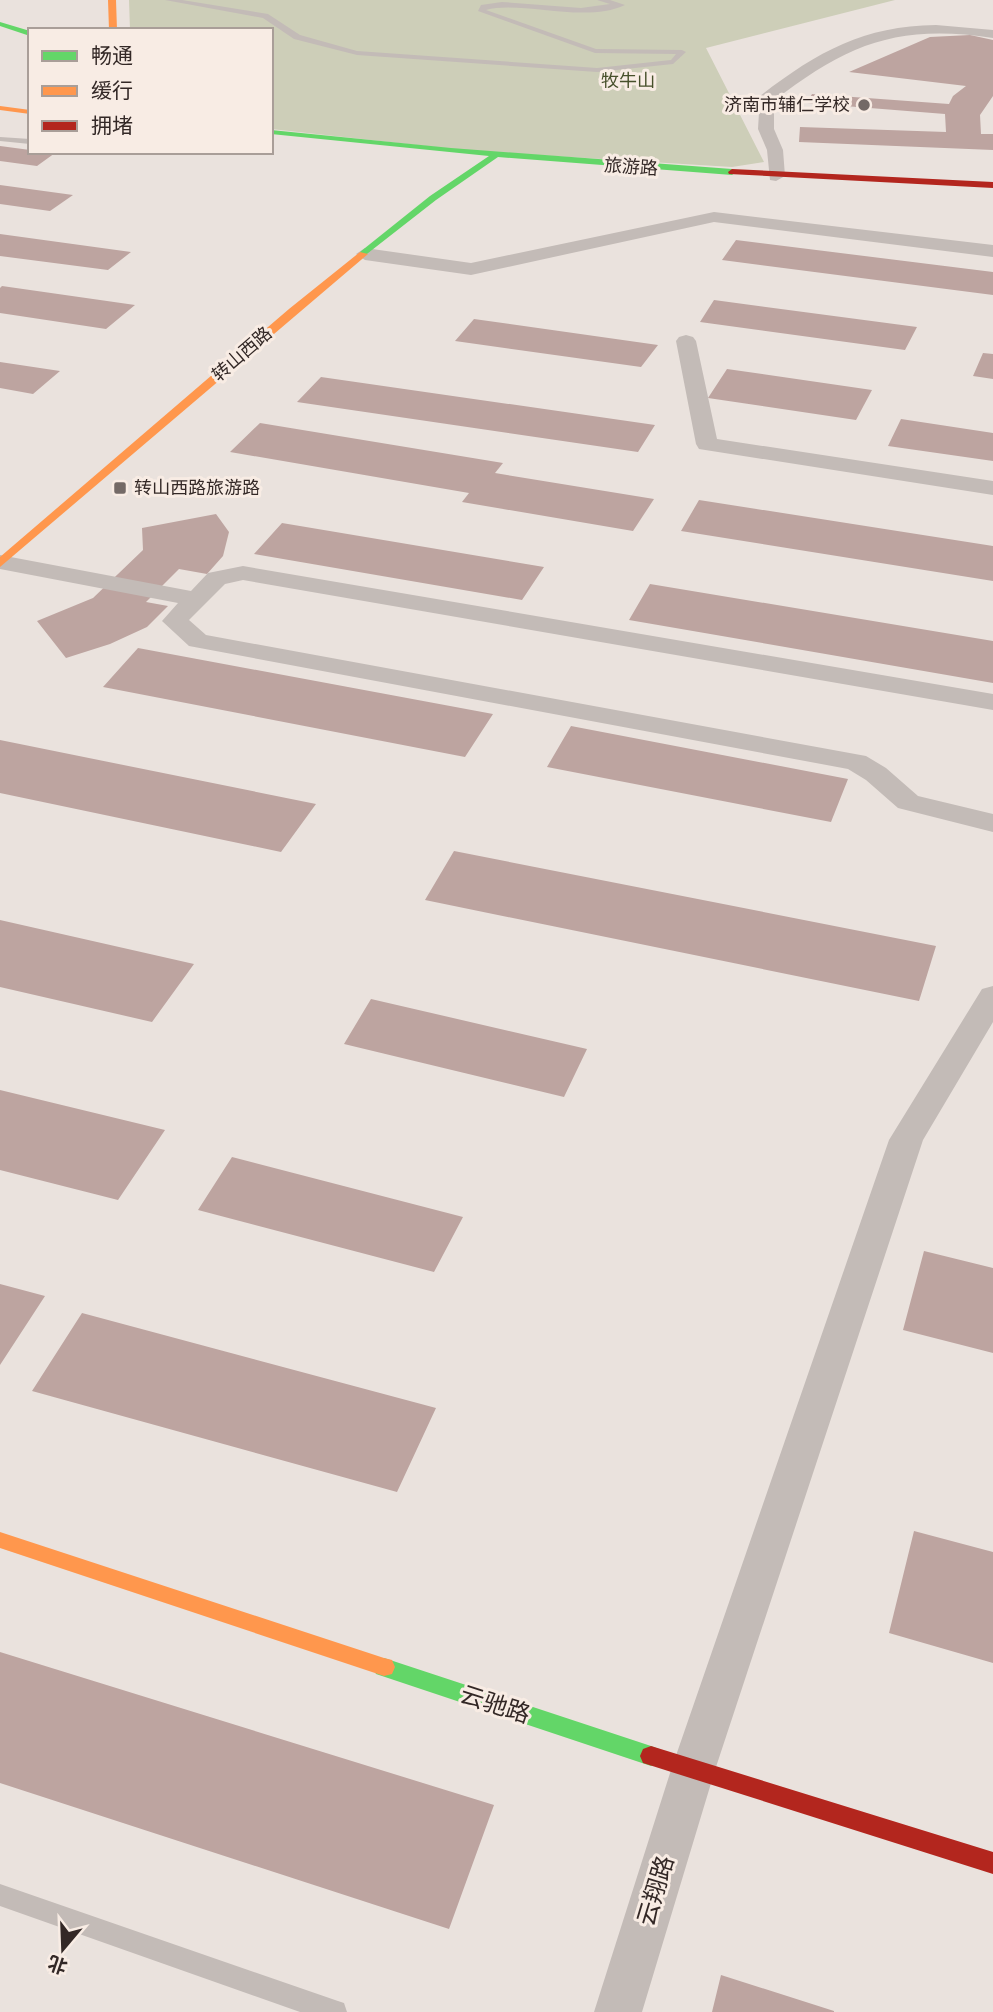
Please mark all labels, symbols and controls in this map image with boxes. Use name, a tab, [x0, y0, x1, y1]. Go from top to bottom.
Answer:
legend	[28, 28, 273, 154]
text: 畅通	[91, 44, 133, 69]
park label: 牧牛山	[601, 70, 655, 92]
text: 缓行	[91, 79, 133, 104]
place label: 济南市辅仁学校	[724, 94, 850, 116]
marker: 济南市辅仁学校	[856, 97, 872, 113]
text: 拥堵	[91, 114, 133, 139]
street label: 旅游路	[603, 154, 659, 180]
street label: 转山西路	[208, 322, 276, 386]
place label: 转山西路旅游路	[134, 477, 260, 499]
marker: 转山西路旅游路	[112, 480, 128, 496]
street label: 云驰路	[456, 1680, 534, 1730]
street label: 云翔路	[632, 1852, 680, 1930]
north arrow	[28, 1914, 98, 1984]
text: 北	[45, 1951, 70, 1978]

